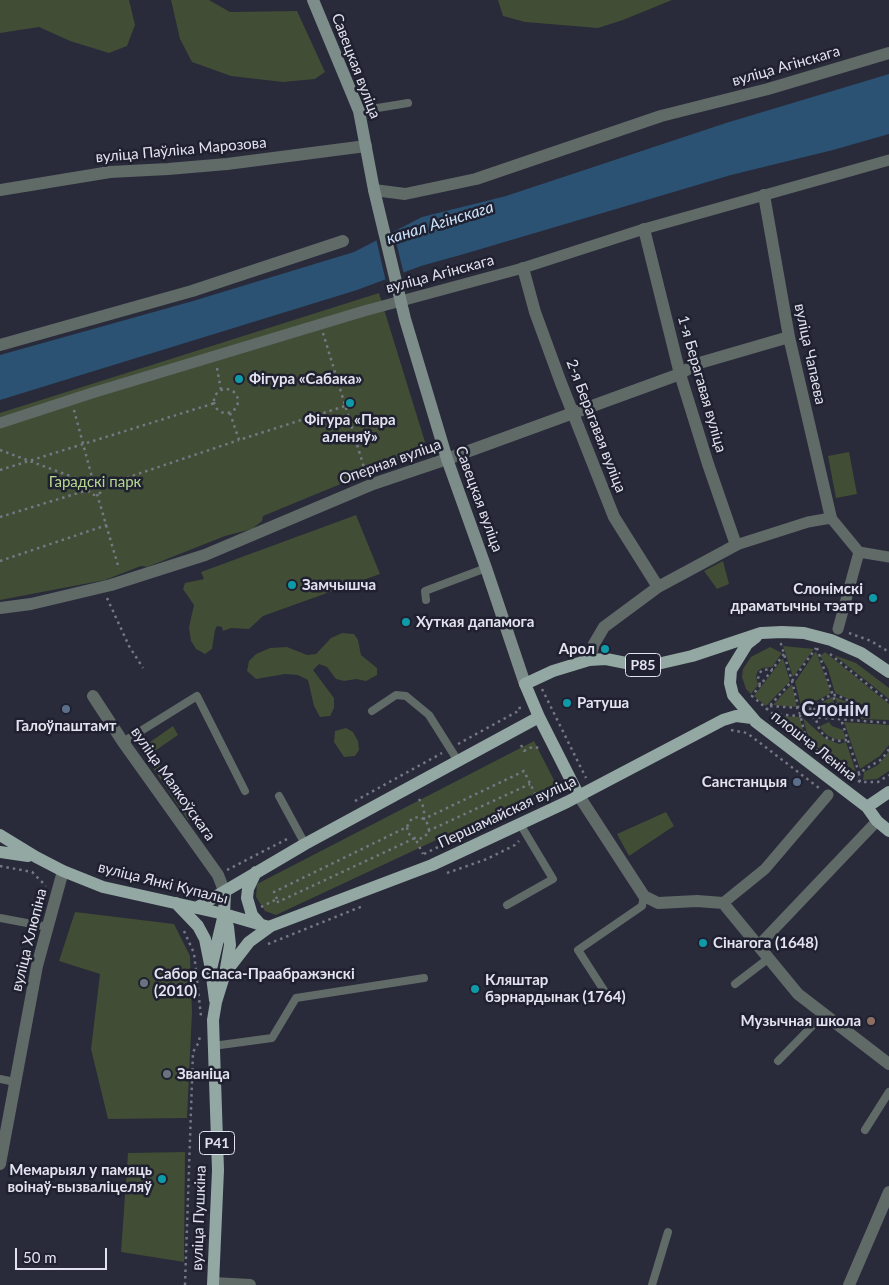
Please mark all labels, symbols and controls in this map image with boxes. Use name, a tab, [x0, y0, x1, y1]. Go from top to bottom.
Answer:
street label: Савецкая вуліца	[328, 11, 384, 121]
street label: вуліца Агінскага	[730, 42, 842, 90]
street label: вуліца Паўліка Марозова	[95, 134, 267, 166]
water label: канал Агінскага	[384, 198, 496, 248]
street label: вуліца Агінскага	[384, 251, 496, 297]
street label: вуліца Чапаева	[790, 302, 830, 406]
street label: 1-я Берагавая вуліца	[674, 314, 730, 454]
street label: 2-я Берагавая вуліца	[562, 357, 630, 495]
place label: Фігура «Сабака»	[249, 370, 362, 388]
marker: Фігура «Сабака»	[233, 373, 245, 385]
marker: Фігура «Пара аленяў»	[344, 397, 356, 409]
place label: Фігура «Пара аленяў»	[304, 411, 396, 446]
street label: Оперная вуліца	[337, 435, 443, 489]
street label: Савецкая вуліца	[451, 444, 507, 554]
park label: Гарадскі парк	[49, 473, 141, 491]
place label: Замчышча	[302, 576, 376, 594]
marker: Замчышча	[286, 579, 298, 591]
place label: Слонімскі драматычны тэатр	[730, 580, 863, 615]
marker: Слонімскі драматычны тэатр	[867, 592, 879, 604]
place label: Хуткая дапамога	[416, 613, 534, 631]
marker: Хуткая дапамога	[400, 616, 412, 628]
place label: Арол	[559, 640, 595, 658]
marker: Арол	[599, 643, 611, 655]
road number: Р85	[626, 654, 660, 676]
place label: Ратуша	[577, 694, 629, 712]
marker: Ратуша	[561, 697, 573, 709]
district label: Слонім	[801, 698, 869, 722]
marker: Галоўпаштамт	[60, 703, 72, 715]
street label: плошча Леніна	[768, 707, 860, 785]
place label: Галоўпаштамт	[15, 717, 117, 735]
street label: вуліца Маякоўскага	[127, 724, 219, 844]
street label: Першамайская вуліца	[435, 772, 579, 852]
place label: Санстанцыя	[702, 773, 787, 791]
marker: Санстанцыя	[791, 776, 803, 788]
street label: вуліца Янкі Купалы	[96, 858, 230, 908]
street label: вуліца Хлюпіна	[8, 887, 50, 993]
place label: Сінагога (1648)	[713, 934, 818, 952]
marker: Сінагога (1648)	[697, 937, 709, 949]
place label: Сабор Спаса-Праабражэнскі (2010)	[154, 965, 355, 1000]
place label: Кляштар бэрнардынак (1764)	[485, 971, 626, 1006]
marker: Сабор Спаса-Праабражэнскі (2010)	[138, 977, 150, 989]
marker: Кляштар бэрнардынак (1764)	[469, 983, 481, 995]
place label: Музычная школа	[741, 1012, 861, 1030]
marker: Музычная школа	[865, 1015, 877, 1027]
place label: Званіца	[177, 1065, 230, 1083]
marker: Званіца	[161, 1068, 173, 1080]
road number: Р41	[200, 1132, 234, 1154]
place label: Мемарыял у памяць воінаў-вызваліцеляў	[8, 1161, 152, 1196]
street label: вуліца Пушкіна	[188, 1165, 210, 1271]
marker: Мемарыял у памяць воінаў-вызваліцеляў	[156, 1173, 168, 1185]
scale bar	[18, 1238, 110, 1270]
text: 50 m	[23, 1248, 57, 1266]

